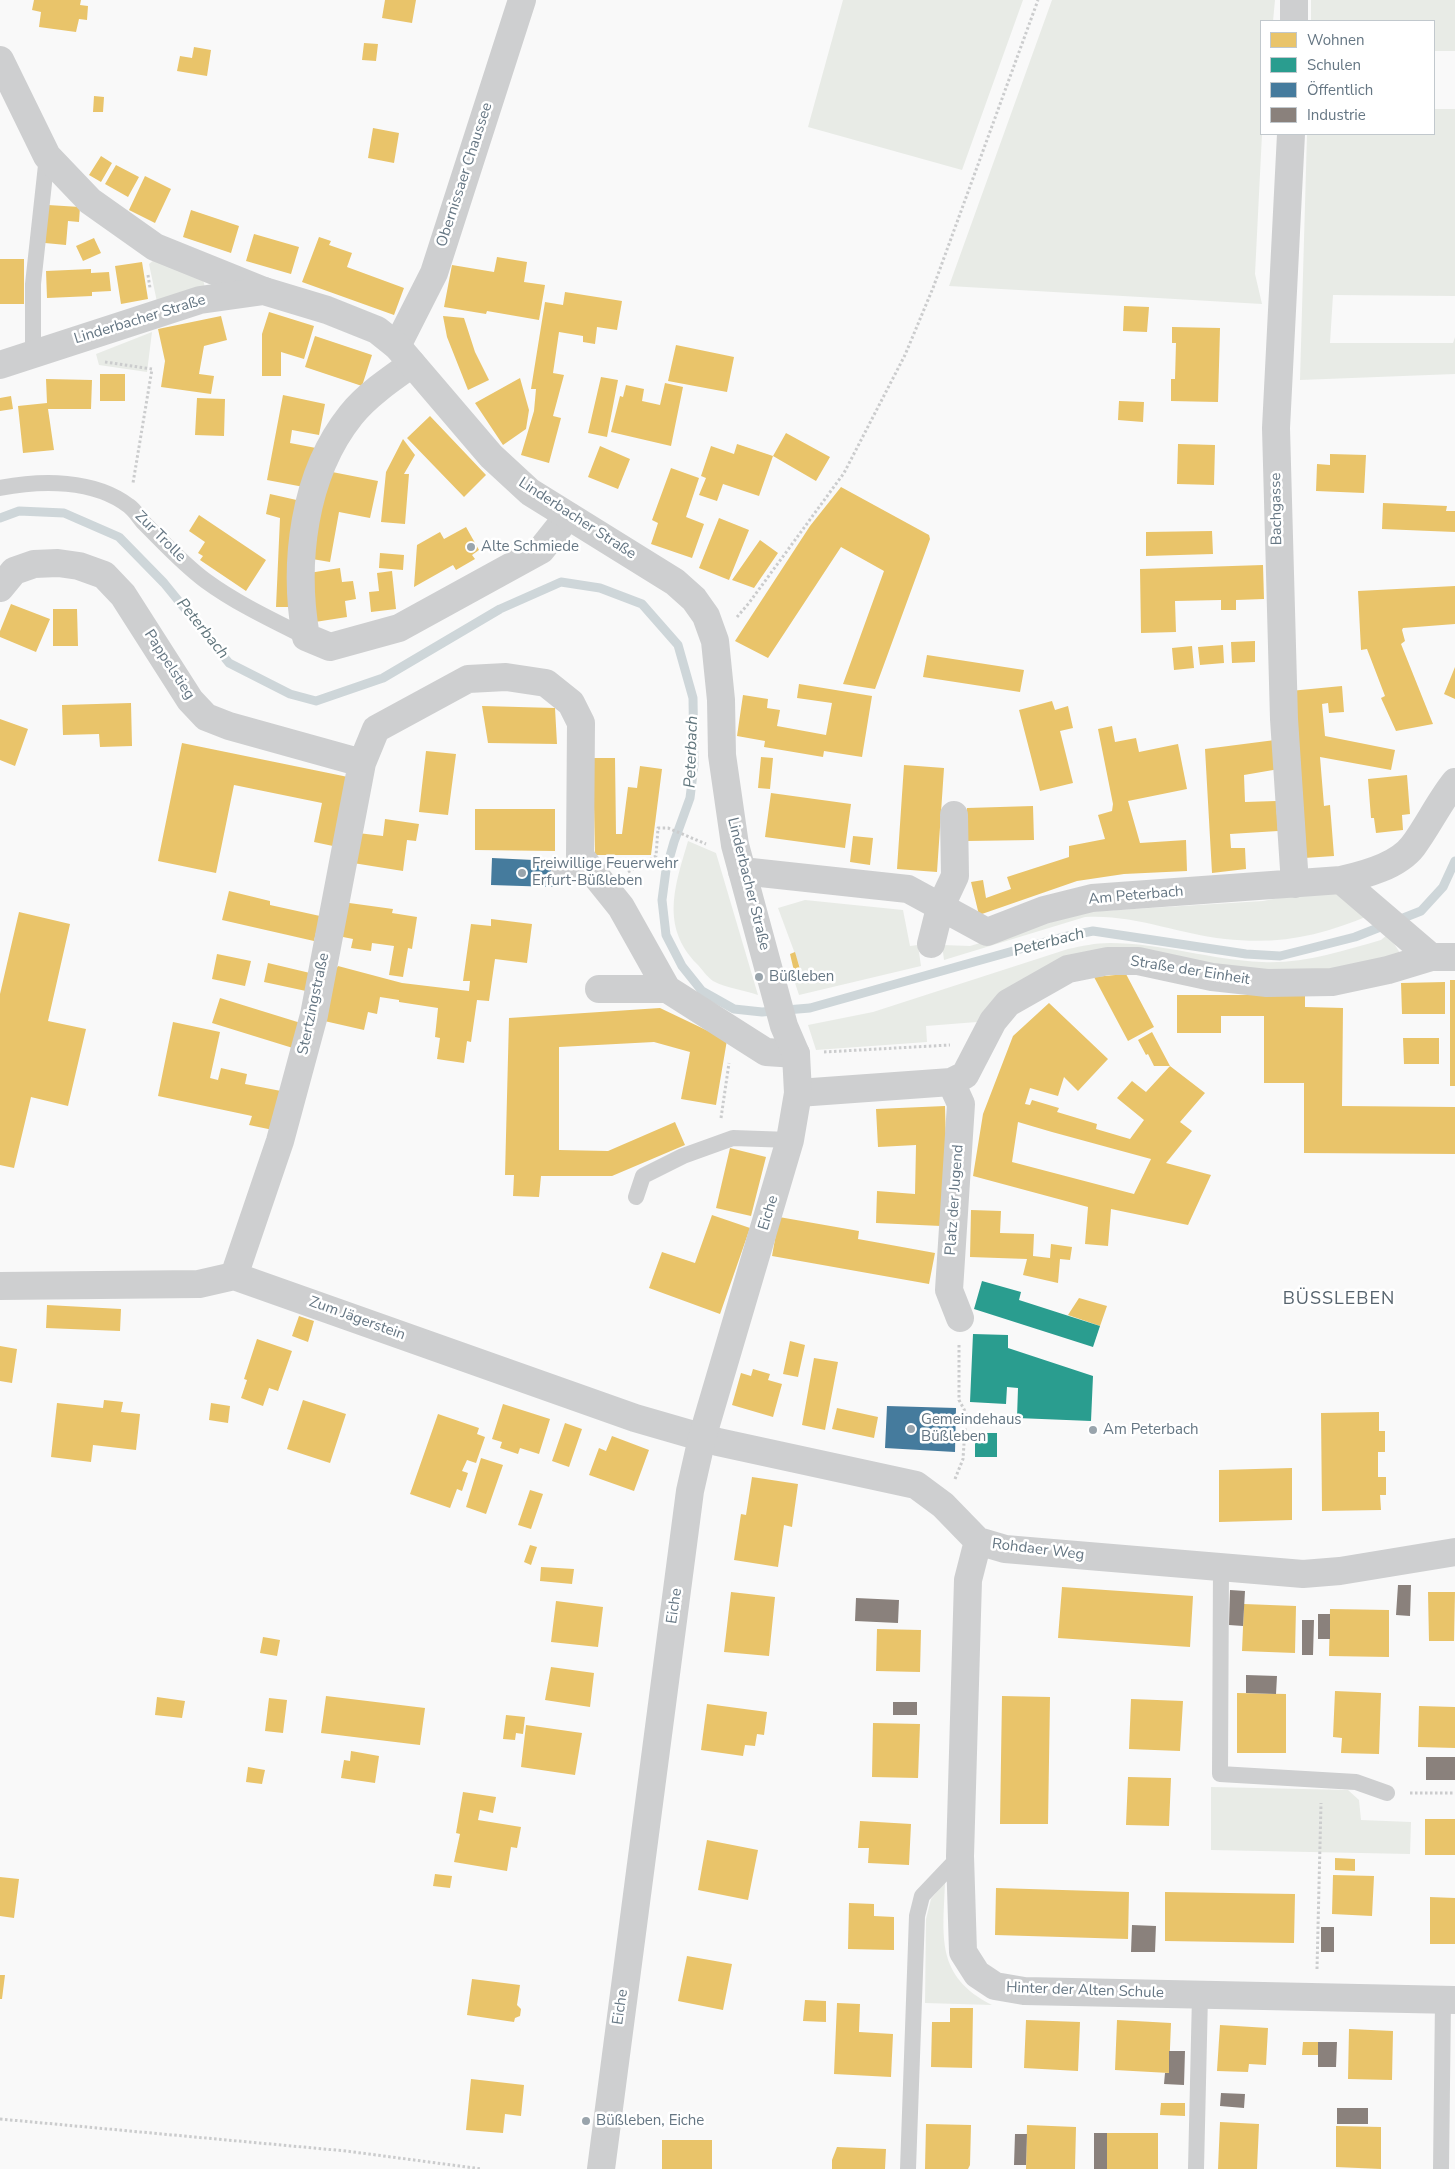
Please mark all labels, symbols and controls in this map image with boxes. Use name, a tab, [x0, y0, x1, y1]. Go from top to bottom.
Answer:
legend	[1260, 20, 1435, 135]
text: Wohnen	[1307, 30, 1365, 50]
text: Schulen	[1307, 55, 1361, 75]
text: Öffentlich	[1307, 80, 1373, 100]
street label: Obernissaer Chaussee	[433, 101, 497, 249]
text: Industrie	[1307, 105, 1366, 125]
street label: Linderbacher Straße	[72, 291, 208, 349]
street label: Bachgasse	[1267, 472, 1287, 546]
street label: Linderbacher Straße	[515, 474, 639, 564]
street label: Zur Trolle	[131, 508, 189, 566]
place label: Alte Schmiede	[481, 538, 579, 556]
marker: Alte Schmiede	[465, 541, 477, 553]
water label: Peterbach	[172, 595, 232, 663]
street label: Pappelstieg	[140, 627, 198, 703]
water label: Peterbach	[681, 716, 703, 788]
street label: Linderbacher Straße	[723, 816, 773, 952]
place label: Freiwillige Feuerwehr Erfurt-Büßleben	[532, 855, 678, 890]
marker: Freiwillige Feuerwehr Erfurt-Büßleben	[516, 867, 528, 879]
street label: Am Peterbach	[1088, 883, 1184, 909]
water label: Peterbach	[1012, 924, 1086, 962]
street label: Stertzingstraße	[294, 951, 334, 1057]
street label: Straße der Einheit	[1129, 953, 1251, 989]
place label: Büßleben	[769, 968, 834, 986]
marker: Büßleben	[753, 971, 765, 983]
street label: Platz der Jugend	[942, 1144, 968, 1256]
street label: Eiche	[755, 1193, 783, 1233]
district label: BÜSSLEBEN	[1282, 1289, 1396, 1311]
street label: Zum Jägerstein	[306, 1293, 408, 1345]
place label: Gemeindehaus Büßleben	[921, 1411, 1022, 1446]
place label: Am Peterbach	[1103, 1421, 1198, 1439]
marker: Gemeindehaus Büßleben	[905, 1423, 917, 1435]
marker: Am Peterbach	[1087, 1424, 1099, 1436]
street label: Rohdaer Weg	[991, 1535, 1085, 1565]
street label: Eiche	[664, 1587, 686, 1625]
street label: Hinter der Alten Schule	[1006, 1979, 1164, 2003]
street label: Eiche	[610, 1988, 632, 2026]
place label: Büßleben, Eiche	[596, 2112, 704, 2130]
marker: Büßleben, Eiche	[580, 2115, 592, 2127]

